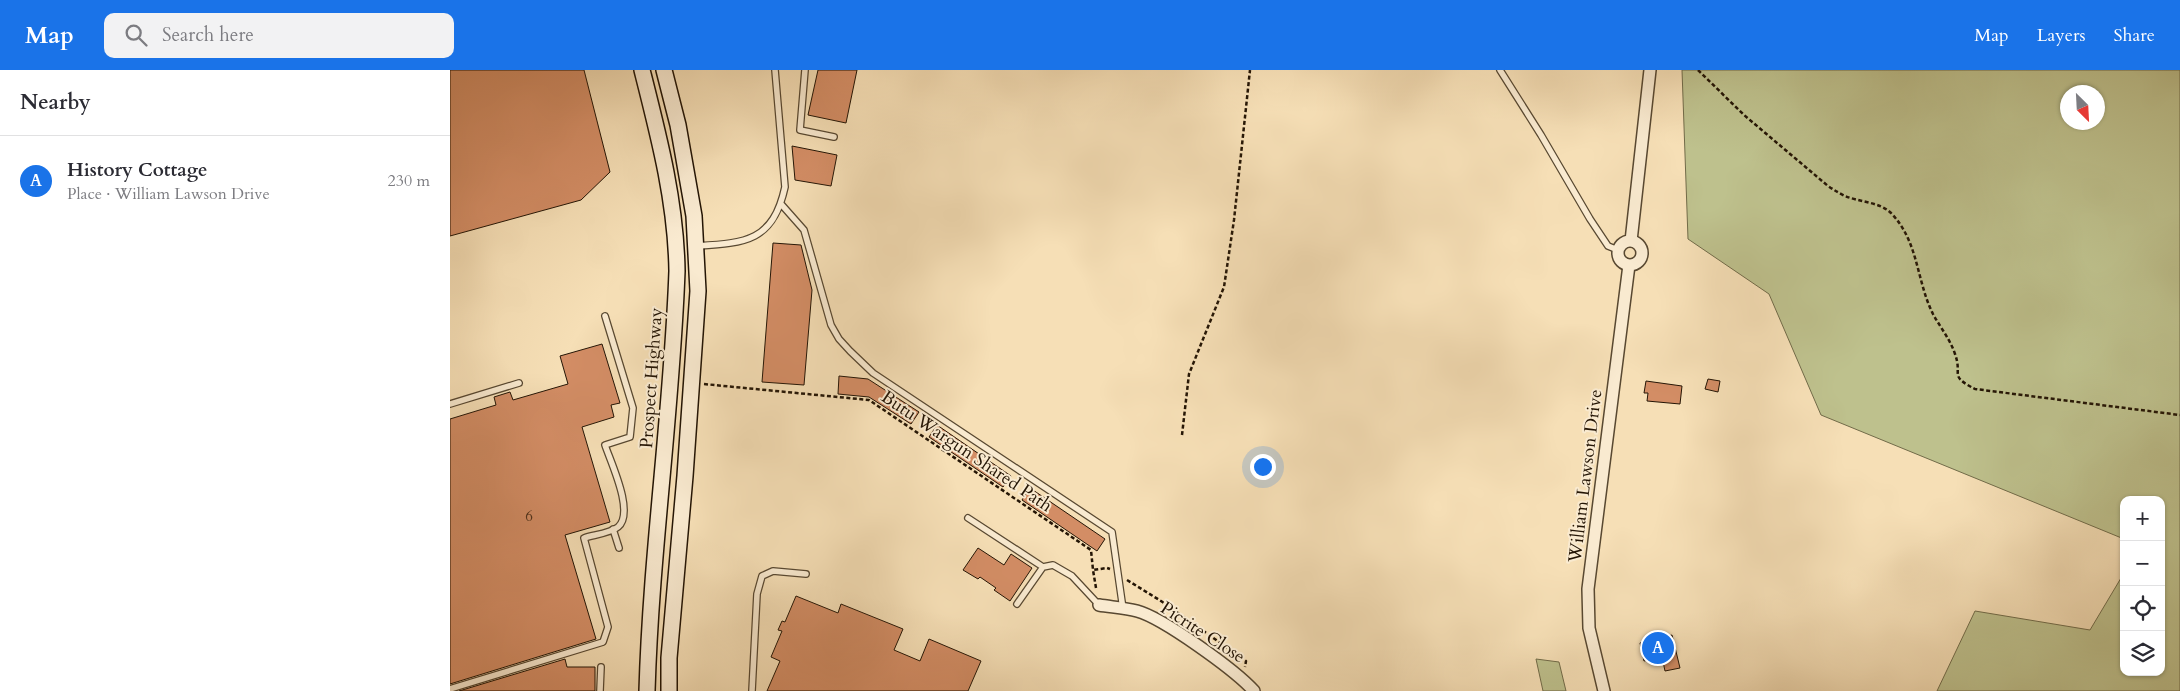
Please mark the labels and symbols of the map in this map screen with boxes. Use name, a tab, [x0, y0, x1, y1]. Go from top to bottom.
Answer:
north arrow	[2060, 85, 2105, 130]
street label: Prospect Highway	[634, 306, 669, 449]
street label: Butu Wargun Shared Path	[876, 385, 1057, 518]
street label: William Lawson Drive	[1562, 388, 1609, 565]
your location	[1250, 454, 1276, 480]
house number: 6	[525, 506, 533, 526]
street label: Picrite Close	[1155, 596, 1250, 669]
pin: A	[1642, 629, 1674, 667]

